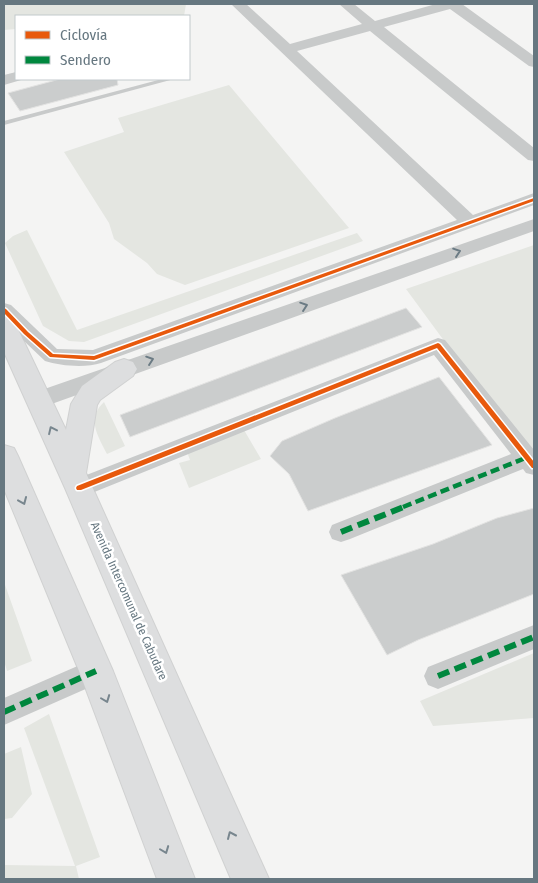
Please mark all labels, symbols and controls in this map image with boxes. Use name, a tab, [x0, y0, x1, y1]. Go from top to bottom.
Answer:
legend	[15, 15, 190, 80]
text: Ciclovía	[60, 26, 107, 44]
text: Sendero	[60, 51, 111, 69]
one-way arrow	[452, 248, 461, 258]
one-way arrow	[299, 302, 307, 312]
one-way arrow	[146, 356, 154, 366]
one-way arrow	[48, 426, 59, 435]
one-way arrow	[17, 496, 27, 504]
street label: Avenida Intercomunal de Cabudare	[88, 520, 170, 682]
one-way arrow	[101, 694, 111, 702]
one-way arrow	[226, 831, 237, 840]
one-way arrow	[159, 846, 169, 854]

